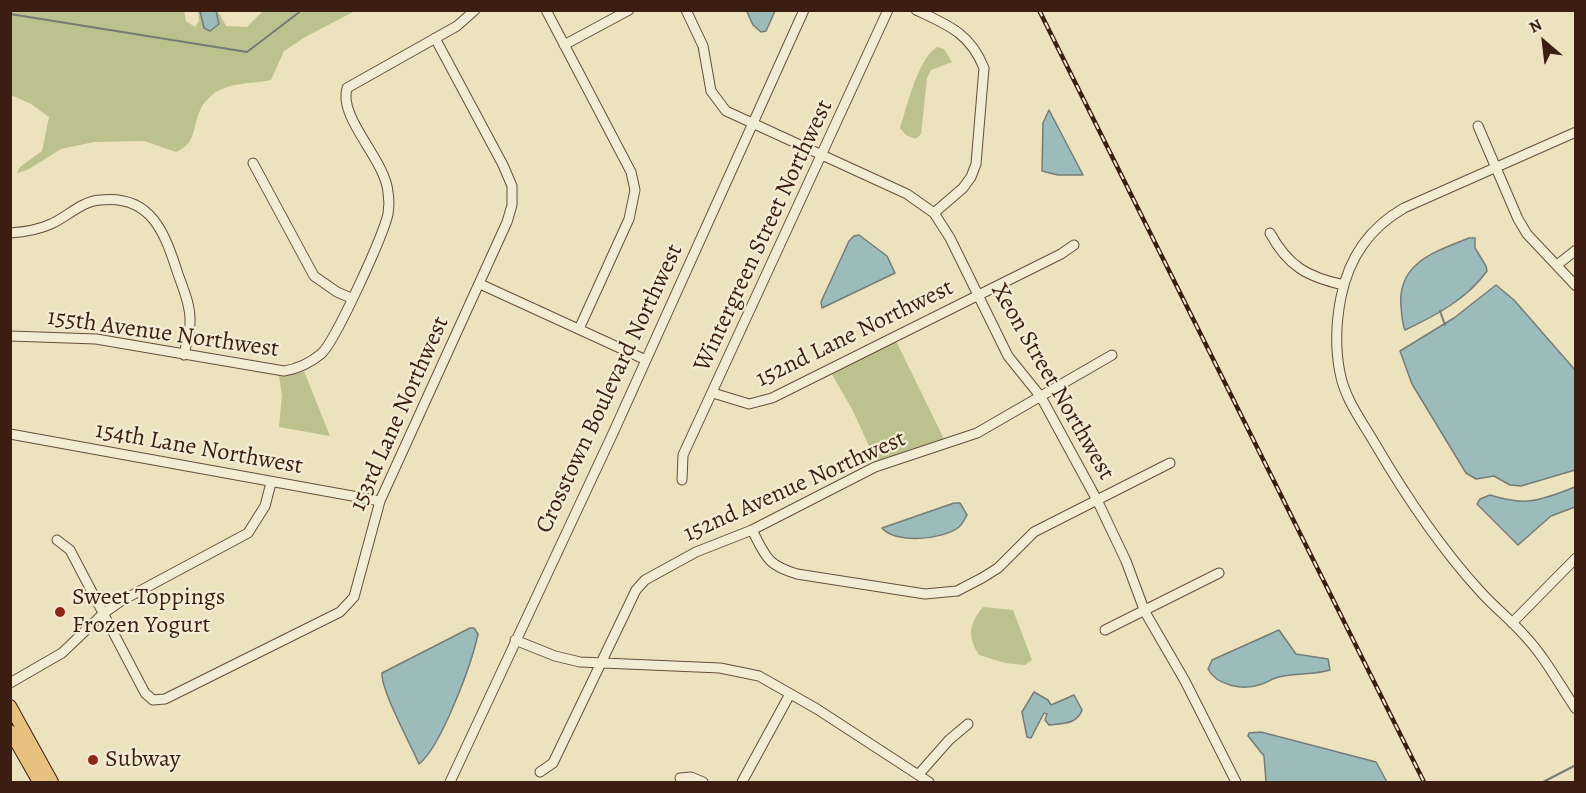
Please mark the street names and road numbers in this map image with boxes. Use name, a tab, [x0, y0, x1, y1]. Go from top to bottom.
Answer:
street label: Wintergreen Street Northwest	[688, 96, 840, 376]
street label: Crosstown Boulevard Northwest	[530, 240, 690, 538]
street label: 152nd Lane Northwest	[752, 274, 958, 394]
street label: Xeon Street Northwest	[984, 278, 1120, 486]
street label: 155th Avenue Northwest	[45, 303, 281, 365]
street label: 153rd Lane Northwest	[344, 312, 456, 516]
street label: 154th Lane Northwest	[93, 417, 305, 481]
street label: 152nd Avenue Northwest	[680, 425, 910, 549]

